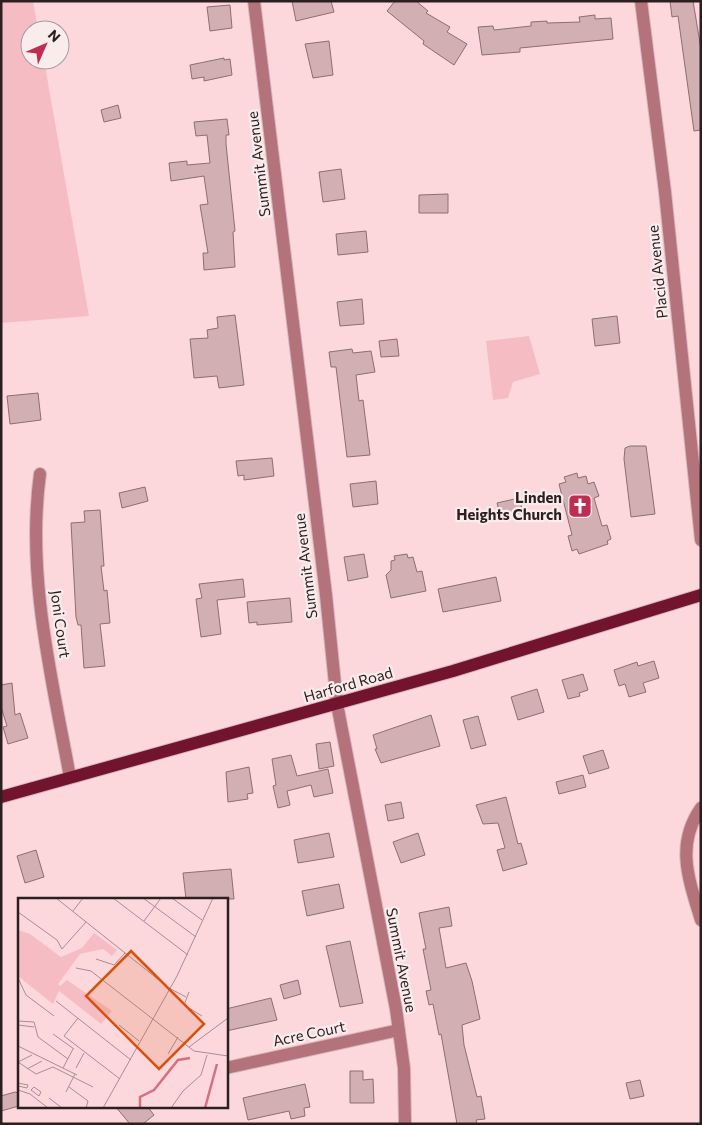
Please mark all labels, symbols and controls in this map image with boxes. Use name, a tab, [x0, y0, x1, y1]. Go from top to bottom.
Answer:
north arrow	[20, 20, 70, 70]
text: N	[45, 26, 64, 45]
street label: Summit Avenue	[243, 110, 273, 218]
street label: Placid Avenue	[643, 224, 671, 320]
place label: Linden Heights Church	[456, 488, 562, 523]
church icon: Linden Heights Church	[567, 493, 593, 519]
street label: Summit Avenue	[290, 512, 320, 620]
street label: Joni Court	[47, 589, 75, 659]
street label: Harford Road	[301, 663, 395, 705]
inset map	[18, 898, 228, 1108]
street label: Summit Avenue	[383, 906, 421, 1014]
street label: Acre Court	[271, 1017, 347, 1049]

